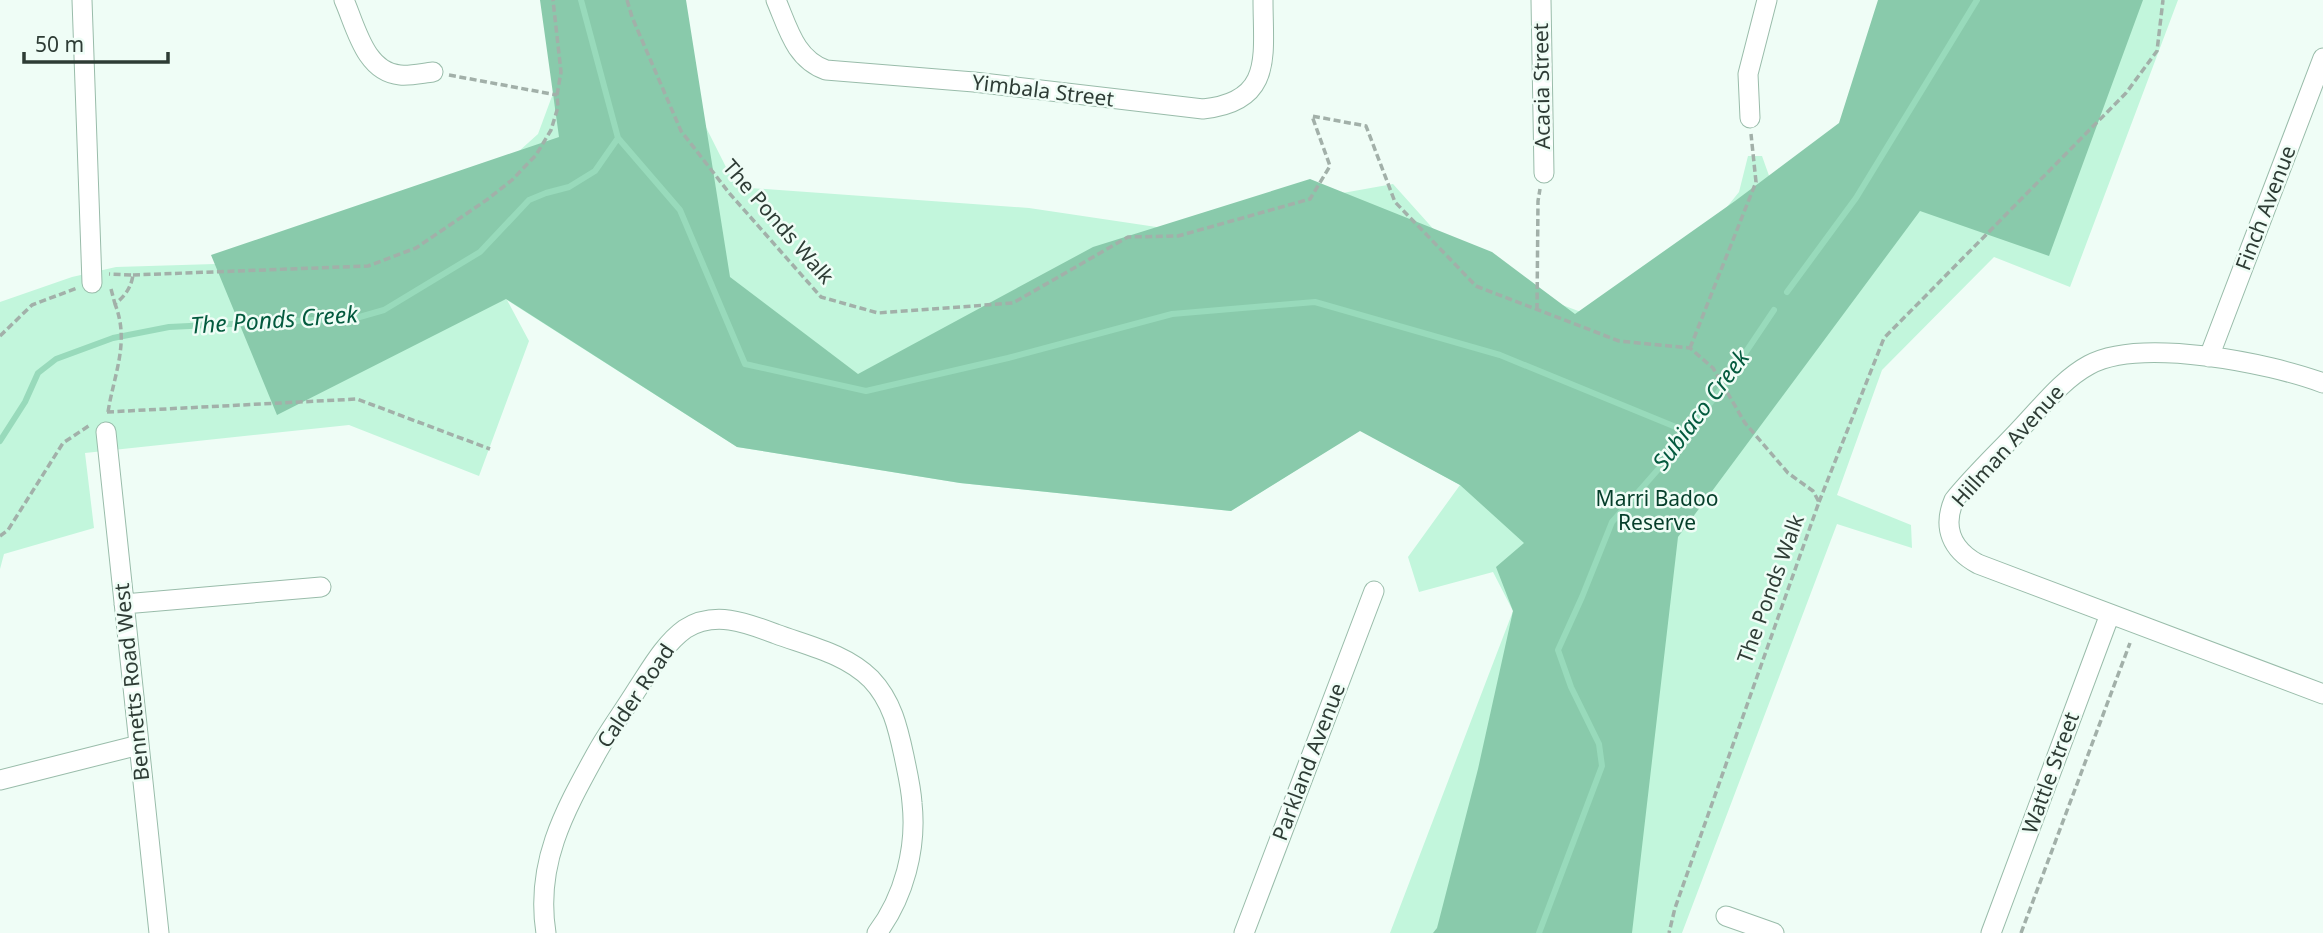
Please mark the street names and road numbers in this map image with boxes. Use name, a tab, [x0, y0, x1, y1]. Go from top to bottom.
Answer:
street label: Acacia Street	[1526, 22, 1556, 150]
street label: Yimbala Street	[970, 67, 1116, 113]
street label: Finch Avenue	[2228, 141, 2302, 274]
street label: The Ponds Walk	[717, 153, 841, 290]
street label: Hillman Avenue	[1945, 378, 2070, 512]
street label: The Ponds Walk	[1730, 510, 1810, 667]
street label: Bennetts Road West	[107, 582, 155, 782]
street label: Calder Road	[590, 638, 680, 753]
street label: Parkland Avenue	[1265, 679, 1351, 844]
street label: Wattle Street	[2015, 708, 2085, 837]

